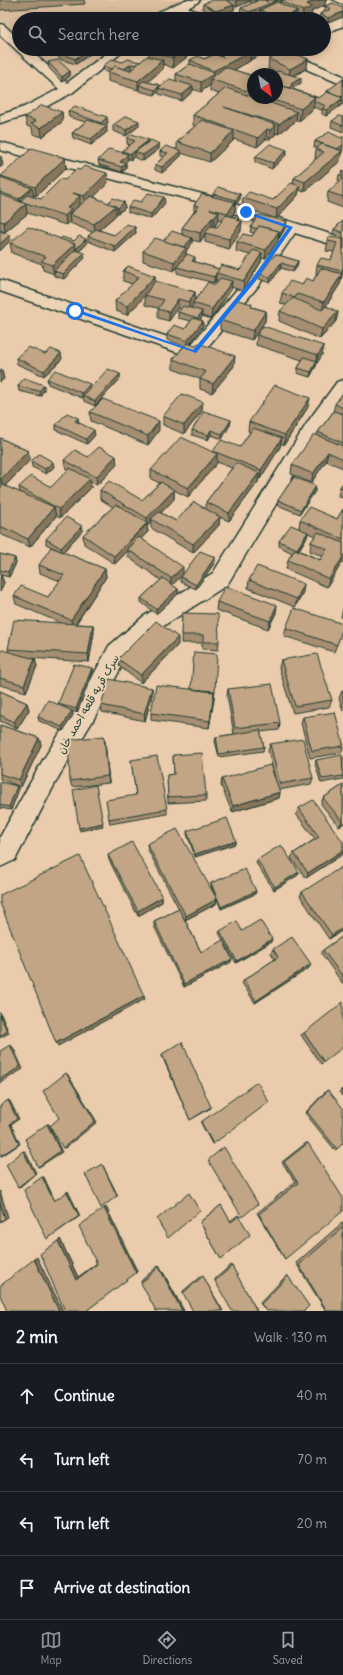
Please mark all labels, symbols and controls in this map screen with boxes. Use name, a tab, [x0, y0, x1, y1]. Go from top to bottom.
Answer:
search box	[12, 12, 331, 56]
icon: search	[26, 23, 48, 45]
text: Search here	[58, 25, 139, 44]
north arrow	[247, 68, 283, 104]
route end	[237, 203, 255, 221]
route start	[66, 302, 84, 320]
street label: سرک قریه قلعه احمد خان	[54, 652, 122, 756]
text: 2 min	[16, 1326, 58, 1348]
text: Walk · 130 m	[254, 1329, 327, 1346]
icon: ahead	[16, 1385, 38, 1407]
text: Continue	[54, 1386, 115, 1405]
text: 40 m	[296, 1387, 327, 1404]
icon: left	[16, 1449, 38, 1471]
text: Turn left	[54, 1450, 109, 1469]
text: 70 m	[298, 1451, 327, 1468]
icon: left	[16, 1513, 38, 1535]
text: Turn left	[54, 1514, 109, 1533]
text: 20 m	[297, 1515, 327, 1532]
icon: arrive	[16, 1577, 38, 1599]
text: Arrive at destination	[54, 1578, 190, 1597]
tab: Map	[40, 1629, 62, 1667]
tab: Directions	[143, 1629, 192, 1667]
tab: Saved	[273, 1629, 303, 1667]

